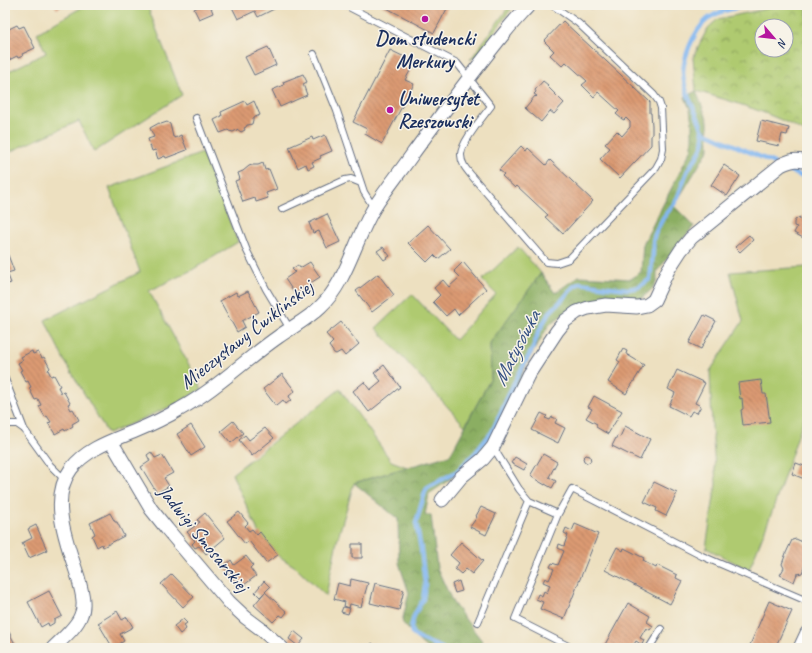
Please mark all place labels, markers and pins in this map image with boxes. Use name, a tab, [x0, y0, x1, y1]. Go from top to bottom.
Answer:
marker: Dom studencki Merkury	[420, 14, 430, 24]
place label: Dom studencki Merkury	[375, 26, 478, 74]
place label: Uniwersytet Rzeszowski	[398, 86, 481, 134]
marker: Uniwersytet Rzeszowski	[385, 105, 395, 115]

